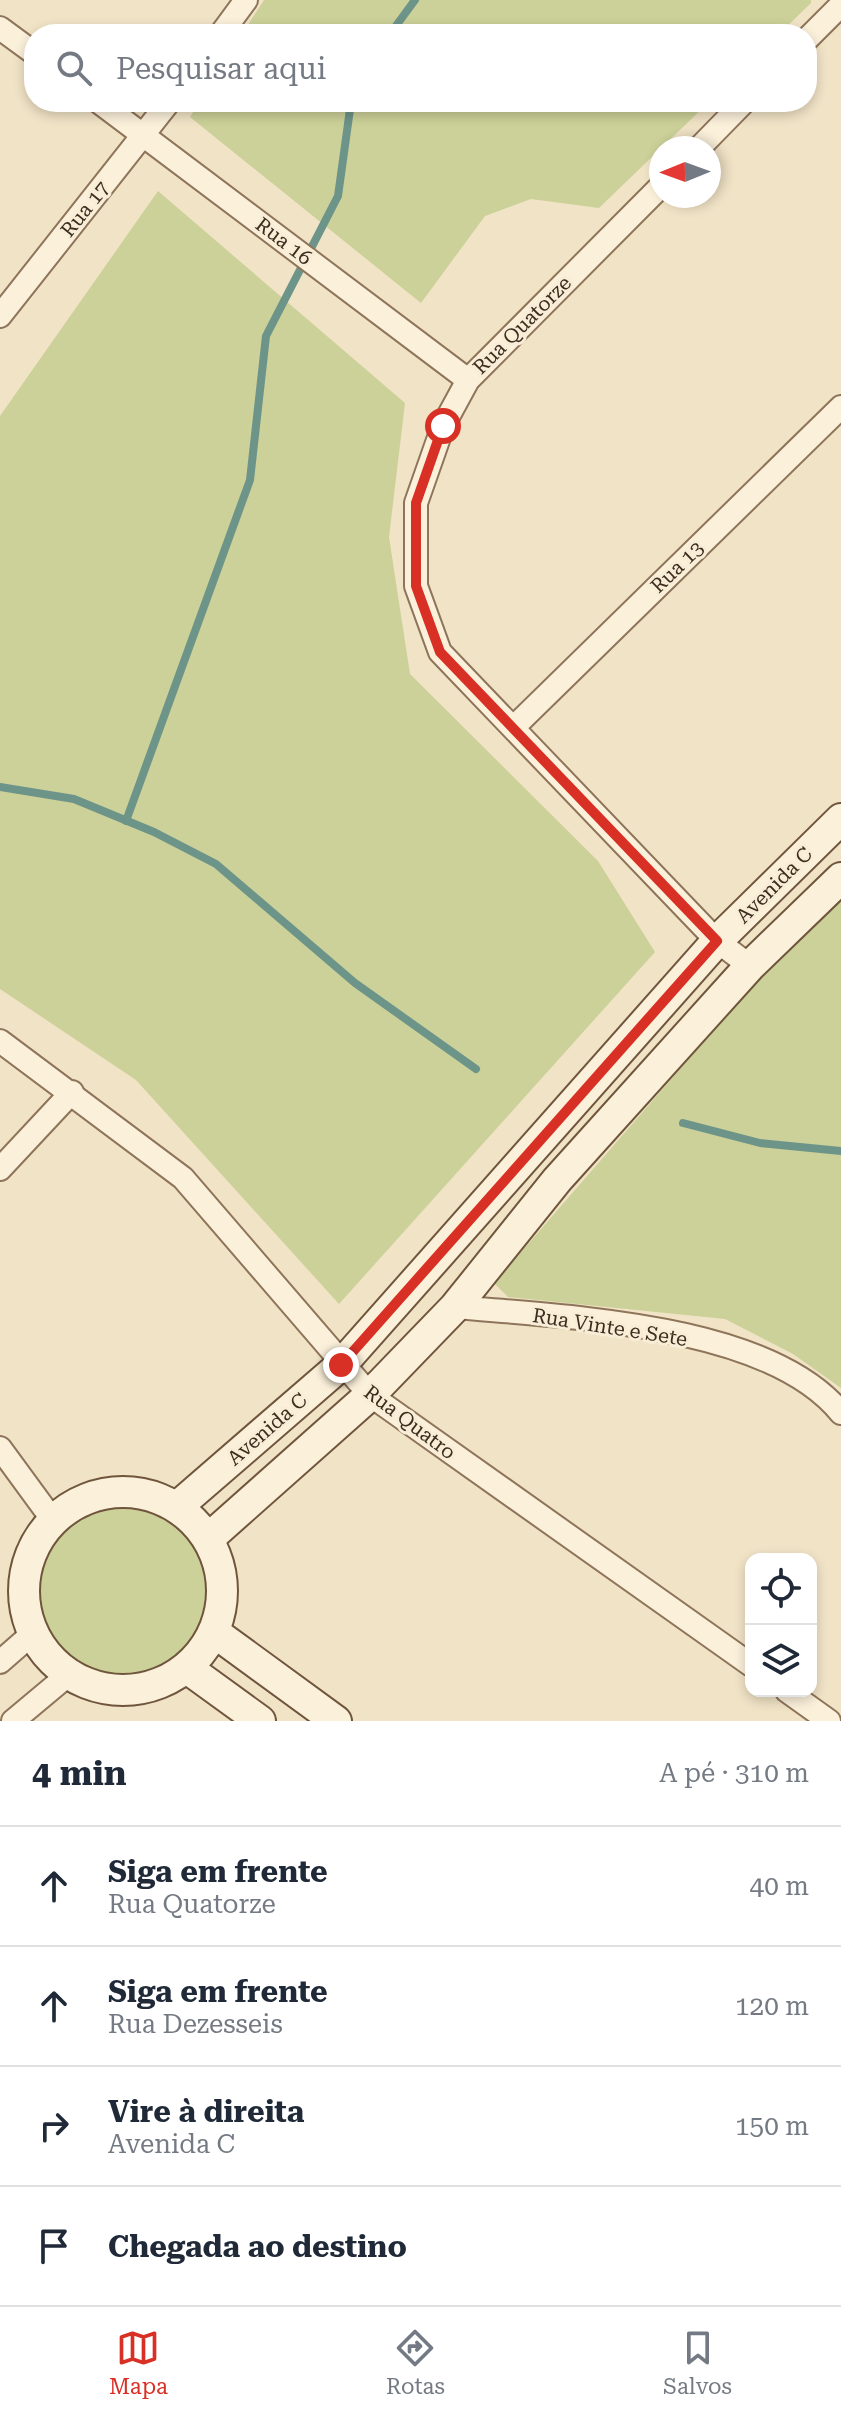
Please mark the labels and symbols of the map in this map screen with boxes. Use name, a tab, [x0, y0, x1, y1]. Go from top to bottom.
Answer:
north arrow	[649, 136, 721, 208]
street label: Rua 17	[55, 176, 115, 242]
street label: Rua 16	[251, 212, 317, 270]
street label: Rua Quatorze	[468, 271, 576, 379]
route start	[425, 408, 461, 444]
street label: Rua 13	[646, 536, 708, 598]
street label: Avenida C	[731, 842, 817, 928]
street label: Rua Vinte e Sete	[531, 1303, 689, 1351]
route end	[323, 1347, 359, 1383]
street label: Rua Quatro	[359, 1380, 461, 1464]
street label: Avenida C	[222, 1388, 312, 1470]

